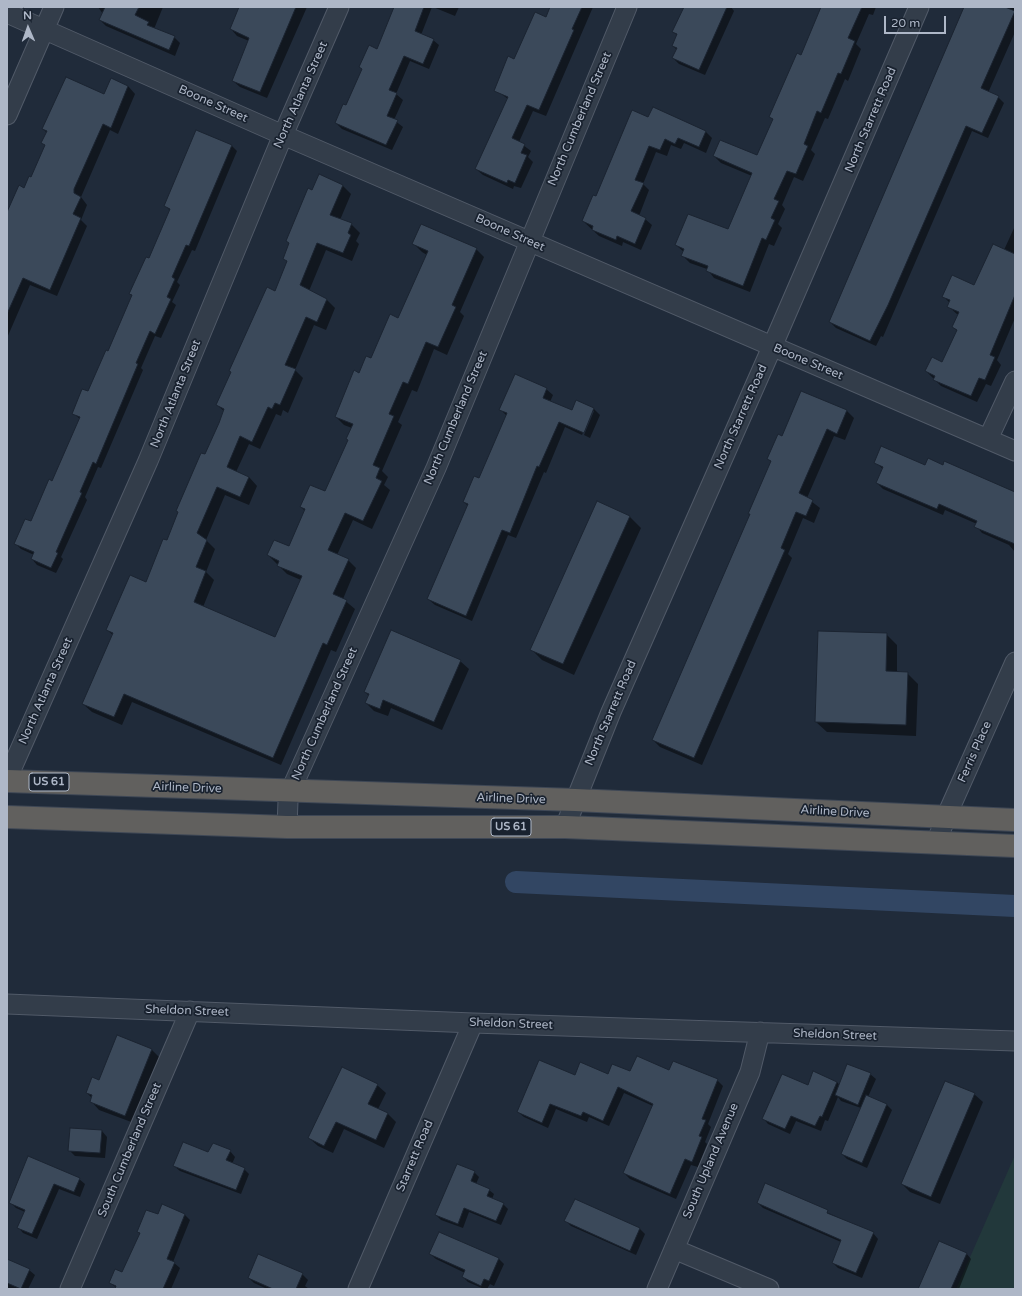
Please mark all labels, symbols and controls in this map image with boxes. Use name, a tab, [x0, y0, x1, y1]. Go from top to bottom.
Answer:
north arrow	[8, 8, 48, 48]
scale bar	[886, 8, 948, 34]
text: N	[23, 9, 32, 22]
text: 20 m	[891, 16, 920, 30]
street label: North Atlanta Street	[271, 39, 331, 151]
street label: North Cumberland Street	[545, 50, 615, 188]
street label: North Starrett Road	[842, 65, 900, 175]
street label: Boone Street	[176, 82, 250, 126]
street label: Boone Street	[473, 211, 547, 255]
street label: North Atlanta Street	[148, 338, 204, 450]
street label: Boone Street	[771, 341, 845, 383]
street label: North Cumberland Street	[421, 349, 491, 487]
street label: North Starrett Road	[711, 362, 771, 472]
street label: North Atlanta Street	[16, 635, 76, 747]
street label: North Cumberland Street	[289, 645, 361, 783]
street label: North Starrett Road	[582, 658, 640, 768]
street label: Ferris Place	[955, 719, 995, 785]
road number: US 61	[29, 773, 69, 791]
street label: Airline Drive	[152, 780, 222, 796]
street label: Airline Drive	[476, 791, 546, 807]
street label: Airline Drive	[800, 803, 870, 821]
road number: US 61	[491, 818, 531, 836]
street label: Sheldon Street	[145, 1002, 229, 1020]
street label: Sheldon Street	[469, 1015, 553, 1033]
street label: Sheldon Street	[793, 1026, 877, 1044]
street label: South Cumberland Street	[95, 1081, 165, 1219]
street label: South Upland Avenue	[680, 1101, 742, 1221]
street label: Starrett Road	[393, 1118, 437, 1194]

